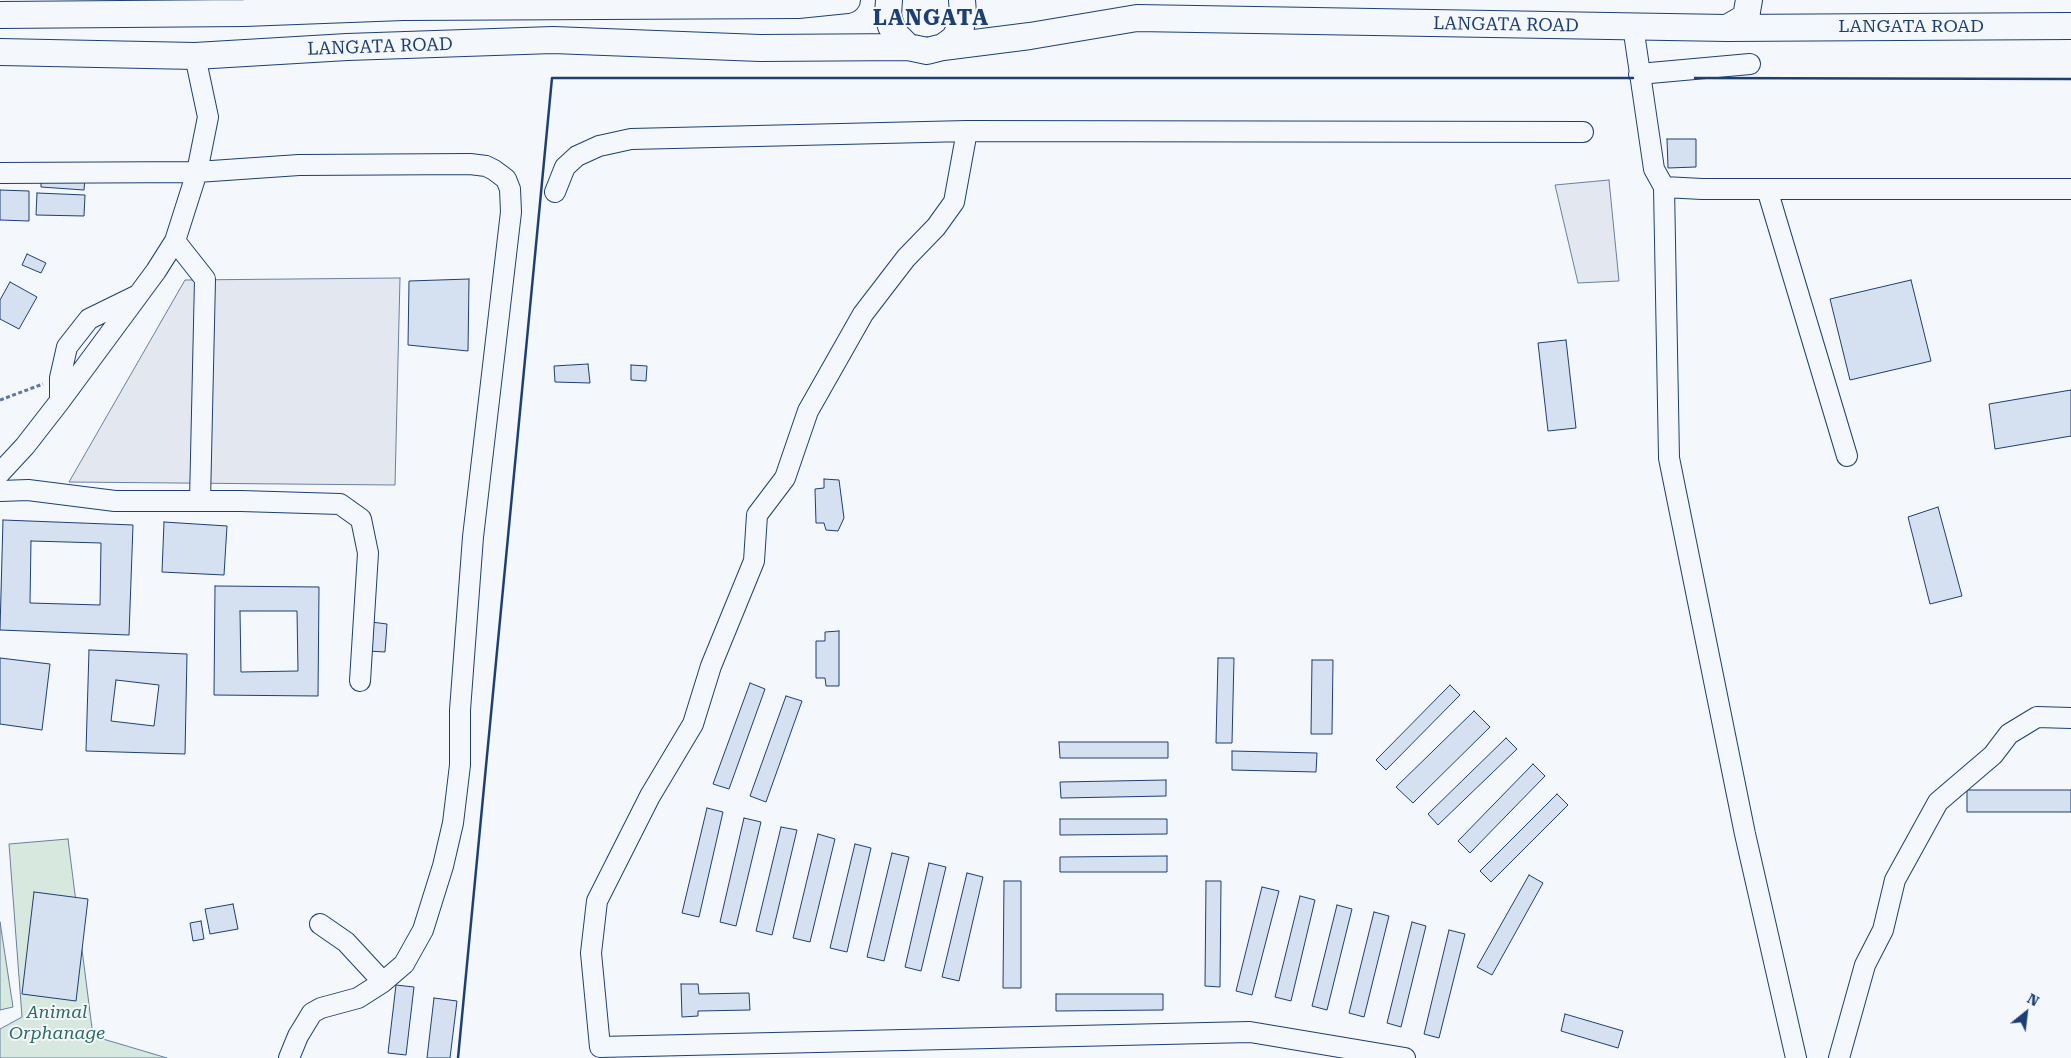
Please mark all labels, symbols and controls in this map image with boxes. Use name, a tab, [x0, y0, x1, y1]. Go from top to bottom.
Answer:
district label: LANGATA	[872, 6, 990, 32]
street label: LANGATA ROAD	[1433, 13, 1579, 37]
street label: LANGATA ROAD	[1838, 16, 1984, 38]
street label: LANGATA ROAD	[307, 34, 453, 60]
north arrow	[2001, 988, 2051, 1038]
text: N	[2025, 990, 2042, 1009]
park label: Animal Orphanage	[9, 1002, 105, 1044]

